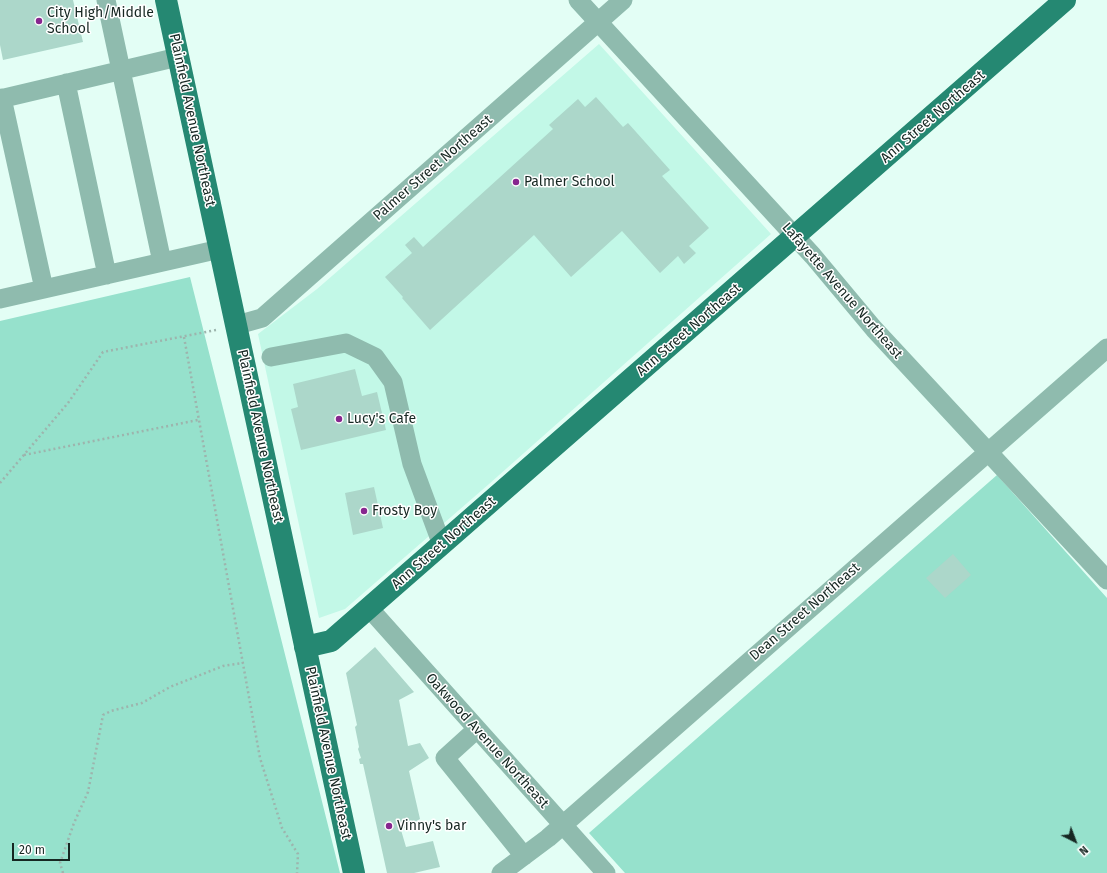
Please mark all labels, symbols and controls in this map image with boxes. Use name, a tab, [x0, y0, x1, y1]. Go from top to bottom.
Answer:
place label: City High/Middle School	[47, 5, 154, 38]
marker: City High/Middle School	[34, 16, 44, 26]
street label: Plainfield Avenue Northeast	[165, 32, 219, 208]
street label: Ann Street Northeast	[877, 67, 989, 167]
street label: Palmer Street Northeast	[370, 112, 496, 224]
place label: Palmer School	[524, 174, 615, 190]
marker: Palmer School	[511, 177, 521, 187]
street label: Lafayette Avenue Northeast	[778, 219, 906, 363]
street label: Ann Street Northeast	[633, 280, 745, 380]
street label: Plainfield Avenue Northeast	[233, 348, 287, 524]
place label: Lucy's Cafe	[347, 411, 416, 427]
marker: Lucy's Cafe	[334, 414, 344, 424]
street label: Ann Street Northeast	[388, 493, 500, 593]
place label: Frosty Boy	[372, 503, 437, 519]
marker: Frosty Boy	[359, 506, 369, 516]
street label: Dean Street Northeast	[746, 560, 864, 664]
street label: Plainfield Avenue Northeast	[301, 665, 355, 841]
street label: Oakwood Avenue Northeast	[422, 670, 552, 812]
place label: Vinny's bar	[397, 818, 466, 834]
marker: Vinny's bar	[384, 821, 394, 831]
north arrow	[1055, 821, 1095, 861]
scale bar	[14, 835, 72, 861]
text: 20 m	[19, 843, 45, 857]
text: N	[1076, 843, 1090, 858]

